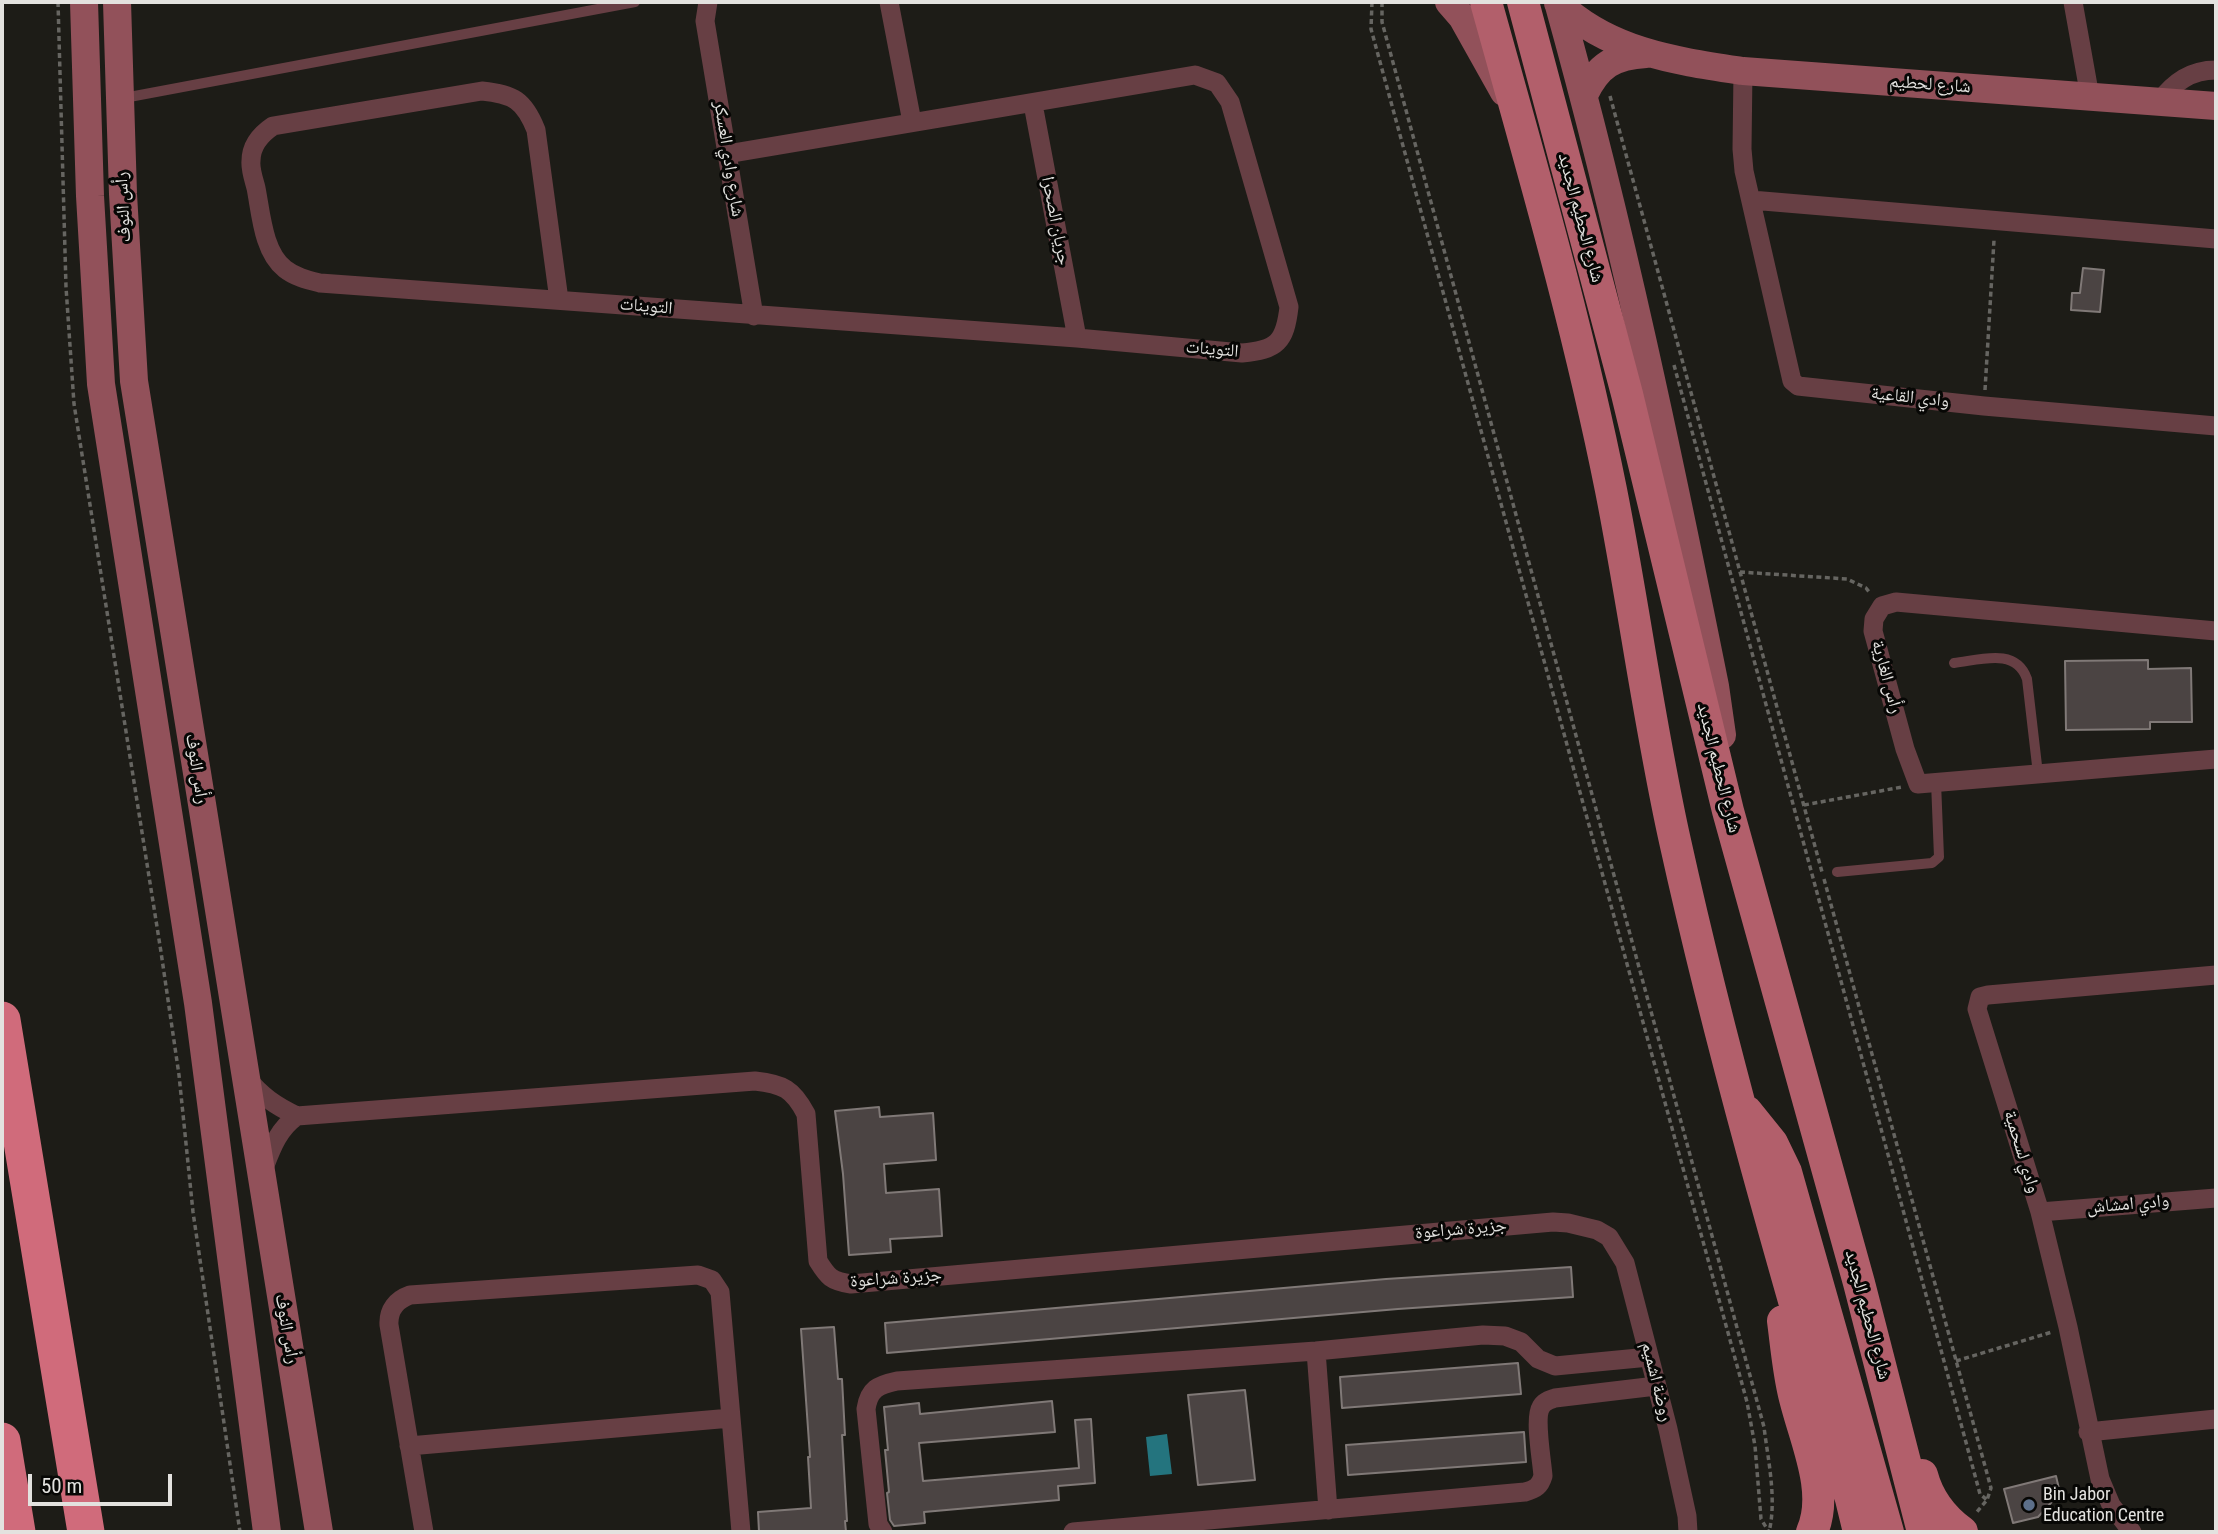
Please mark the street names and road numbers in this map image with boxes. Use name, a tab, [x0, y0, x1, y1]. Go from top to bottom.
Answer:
street label: شارع لحطيم	[1889, 71, 1971, 99]
street label: شارع وادي العسكر	[708, 100, 748, 218]
street label: شارع الحطيم الجديد	[1552, 151, 1608, 285]
street label: رأس النوف	[111, 171, 137, 243]
street label: جريان الصحرا	[1036, 175, 1074, 267]
street label: التوينات	[619, 294, 673, 320]
street label: التوينات	[1185, 337, 1239, 363]
street label: وادي القاعية	[1870, 383, 1950, 413]
street label: رأس الغارية	[1866, 638, 1906, 716]
street label: شارع الحطيم الجديد	[1691, 701, 1745, 835]
street label: رأس النوف	[180, 732, 212, 806]
street label: وادي لسحمية	[1998, 1108, 2044, 1196]
street label: وادي امشاش	[2086, 1191, 2170, 1219]
street label: جزيرة شراعوة	[1414, 1215, 1508, 1245]
street label: شارع الحطيم الجديد	[1839, 1248, 1895, 1382]
street label: جزيرة شراعوة	[849, 1265, 943, 1293]
street label: رأس النوف	[269, 1292, 303, 1366]
street label: روضة اشميم	[1636, 1340, 1676, 1424]

